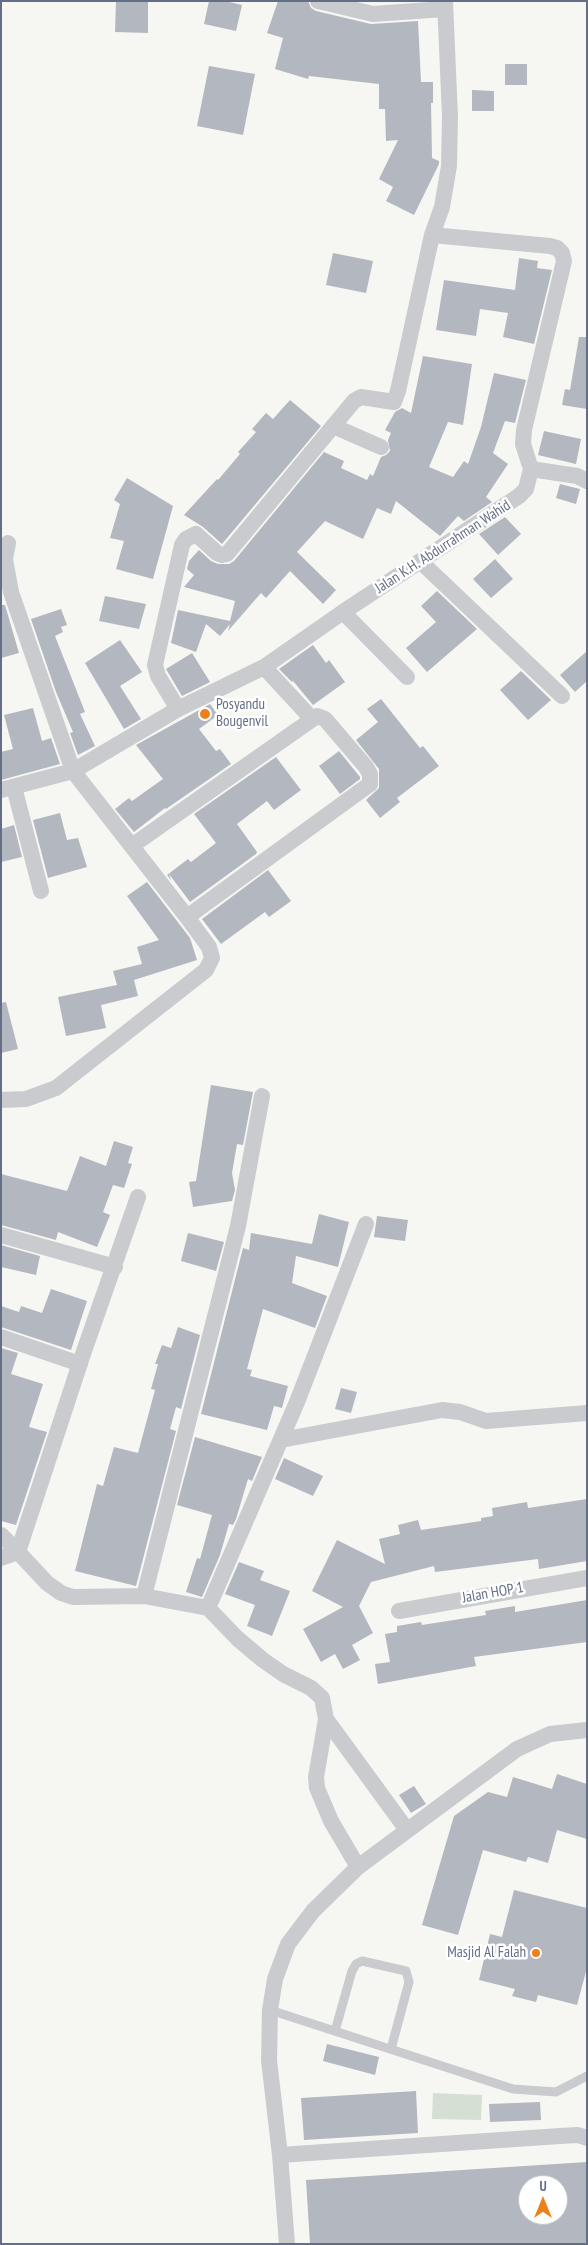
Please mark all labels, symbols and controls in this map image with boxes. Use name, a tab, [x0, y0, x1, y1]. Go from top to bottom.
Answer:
street label: Jalan K.H. Abdurrahman Wahid	[372, 497, 514, 597]
place label: Posyandu Bougenvil	[216, 696, 268, 731]
marker: Posyandu Bougenvil	[198, 707, 212, 721]
street label: Jalan HOP 1	[461, 1579, 525, 1607]
place label: Masjid Al Falah	[447, 1944, 526, 1962]
marker: Masjid Al Falah	[530, 1947, 542, 1959]
north arrow	[518, 2175, 568, 2225]
text: U	[539, 2177, 547, 2195]

